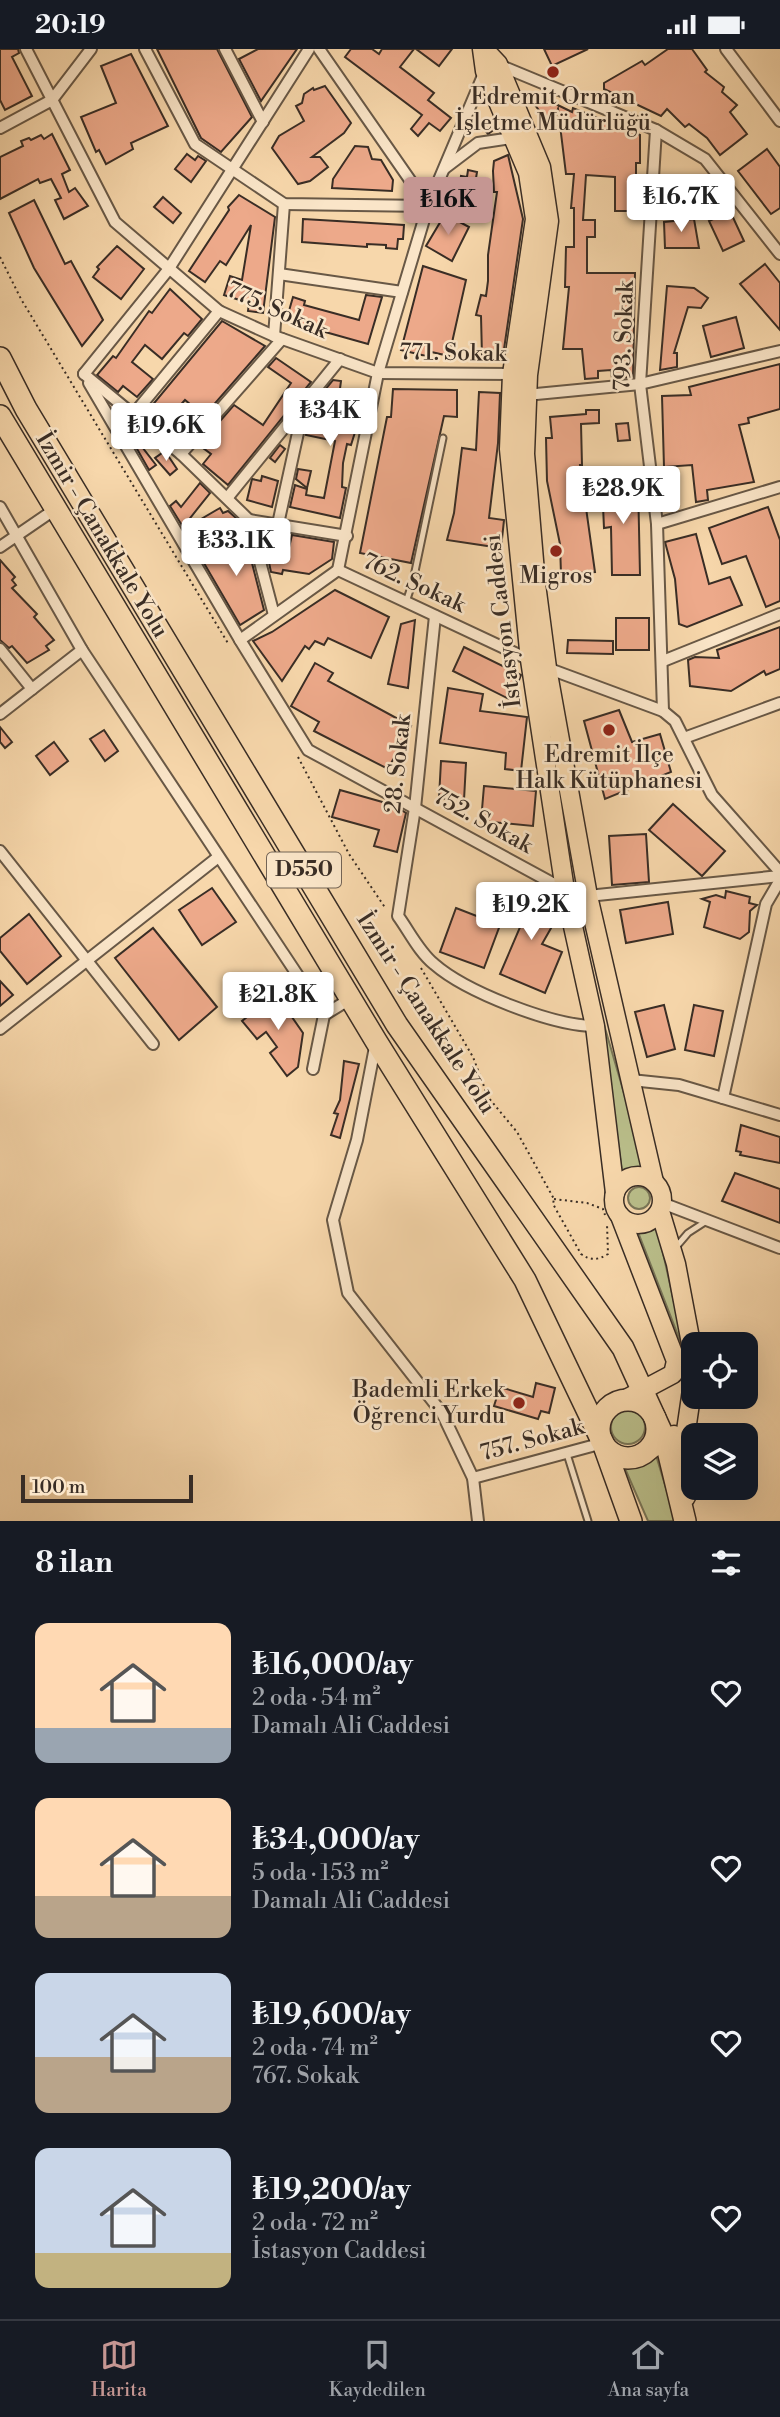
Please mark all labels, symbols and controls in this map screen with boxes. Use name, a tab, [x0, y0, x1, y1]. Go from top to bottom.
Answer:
text: 20:19	[35, 9, 106, 41]
marker: Edremit Orman İşletme Müdürlüğü	[545, 64, 561, 80]
place label: Edremit Orman İşletme Müdürlüğü	[455, 83, 651, 137]
pin: ₺16.7K	[624, 174, 738, 234]
pin: ₺16K	[407, 177, 489, 237]
text: ₺16.7K	[643, 183, 719, 211]
text: ₺16K	[420, 186, 476, 214]
street label: 775. Sokak	[222, 275, 333, 345]
street label: 793. Sokak	[608, 279, 640, 392]
street label: 771. Sokak	[399, 338, 508, 368]
pin: ₺34K	[289, 389, 371, 448]
text: ₺34K	[299, 397, 361, 425]
pin: ₺19.6K	[109, 403, 223, 463]
text: ₺19.6K	[127, 412, 205, 440]
street label: İzmir - Çanakkale Yolu	[30, 426, 176, 643]
pin: ₺28.9K	[566, 467, 680, 526]
text: ₺28.9K	[582, 475, 664, 503]
pin: ₺33.1K	[179, 519, 293, 578]
text: ₺33.1K	[197, 527, 275, 555]
street label: İstasyon Caddesi	[476, 533, 528, 710]
marker: Migros	[548, 543, 564, 559]
street label: 762. Sokak	[358, 547, 471, 619]
place label: Migros	[519, 562, 593, 590]
street label: 28. Sokak	[379, 712, 417, 815]
marker: Edremit İlçe Halk Kütüphanesi	[601, 722, 617, 738]
place label: Edremit İlçe Halk Kütüphanesi	[516, 739, 702, 795]
street label: 752. Sokak	[428, 782, 538, 860]
road number: D550	[267, 853, 341, 887]
pin: ₺19.2K	[474, 883, 588, 942]
text: ₺19.2K	[492, 891, 570, 919]
street label: İzmir - Çanakkale Yolu	[350, 906, 503, 1119]
pin: ₺21.8K	[221, 972, 335, 1032]
text: ₺21.8K	[239, 981, 317, 1009]
map controls	[681, 1332, 758, 1500]
button: locate	[681, 1332, 758, 1409]
place label: Bademli Erkek Öğrenci Yurdu	[351, 1376, 506, 1430]
marker: Bademli Erkek Öğrenci Yurdu	[511, 1395, 527, 1411]
street label: 757. Sokak	[477, 1412, 588, 1467]
button: layers	[681, 1423, 758, 1500]
scale bar	[21, 1472, 192, 1504]
text: 100 m	[32, 1475, 85, 1499]
text: 8 ilan	[35, 1544, 113, 1582]
icon: filters	[707, 1544, 745, 1582]
text: ₺16,000/ay	[252, 1646, 413, 1684]
icon: home	[91, 1651, 175, 1735]
icon: heart	[707, 1674, 745, 1712]
text: 2 oda · 54 m²	[252, 1684, 381, 1712]
text: Damalı Ali Caddesi	[252, 1712, 450, 1740]
text: ₺34,000/ay	[252, 1821, 420, 1859]
icon: home	[91, 1826, 175, 1910]
icon: heart	[707, 1849, 745, 1887]
text: 5 oda · 153 m²	[252, 1859, 389, 1887]
text: Damalı Ali Caddesi	[252, 1887, 450, 1915]
text: ₺19,600/ay	[252, 1996, 411, 2034]
icon: home	[91, 2001, 175, 2085]
icon: heart	[707, 2024, 745, 2062]
text: 2 oda · 74 m²	[252, 2034, 378, 2062]
text: 767. Sokak	[252, 2062, 359, 2090]
text: ₺19,200/ay	[252, 2171, 411, 2209]
icon: home	[91, 2176, 175, 2260]
icon: heart	[707, 2199, 745, 2237]
text: 2 oda · 72 m²	[252, 2209, 378, 2237]
text: İstasyon Caddesi	[252, 2237, 427, 2265]
tab: Harita	[91, 2336, 147, 2402]
tab: Kaydedilen	[329, 2336, 426, 2402]
tab: Ana sayfa	[608, 2336, 689, 2402]

